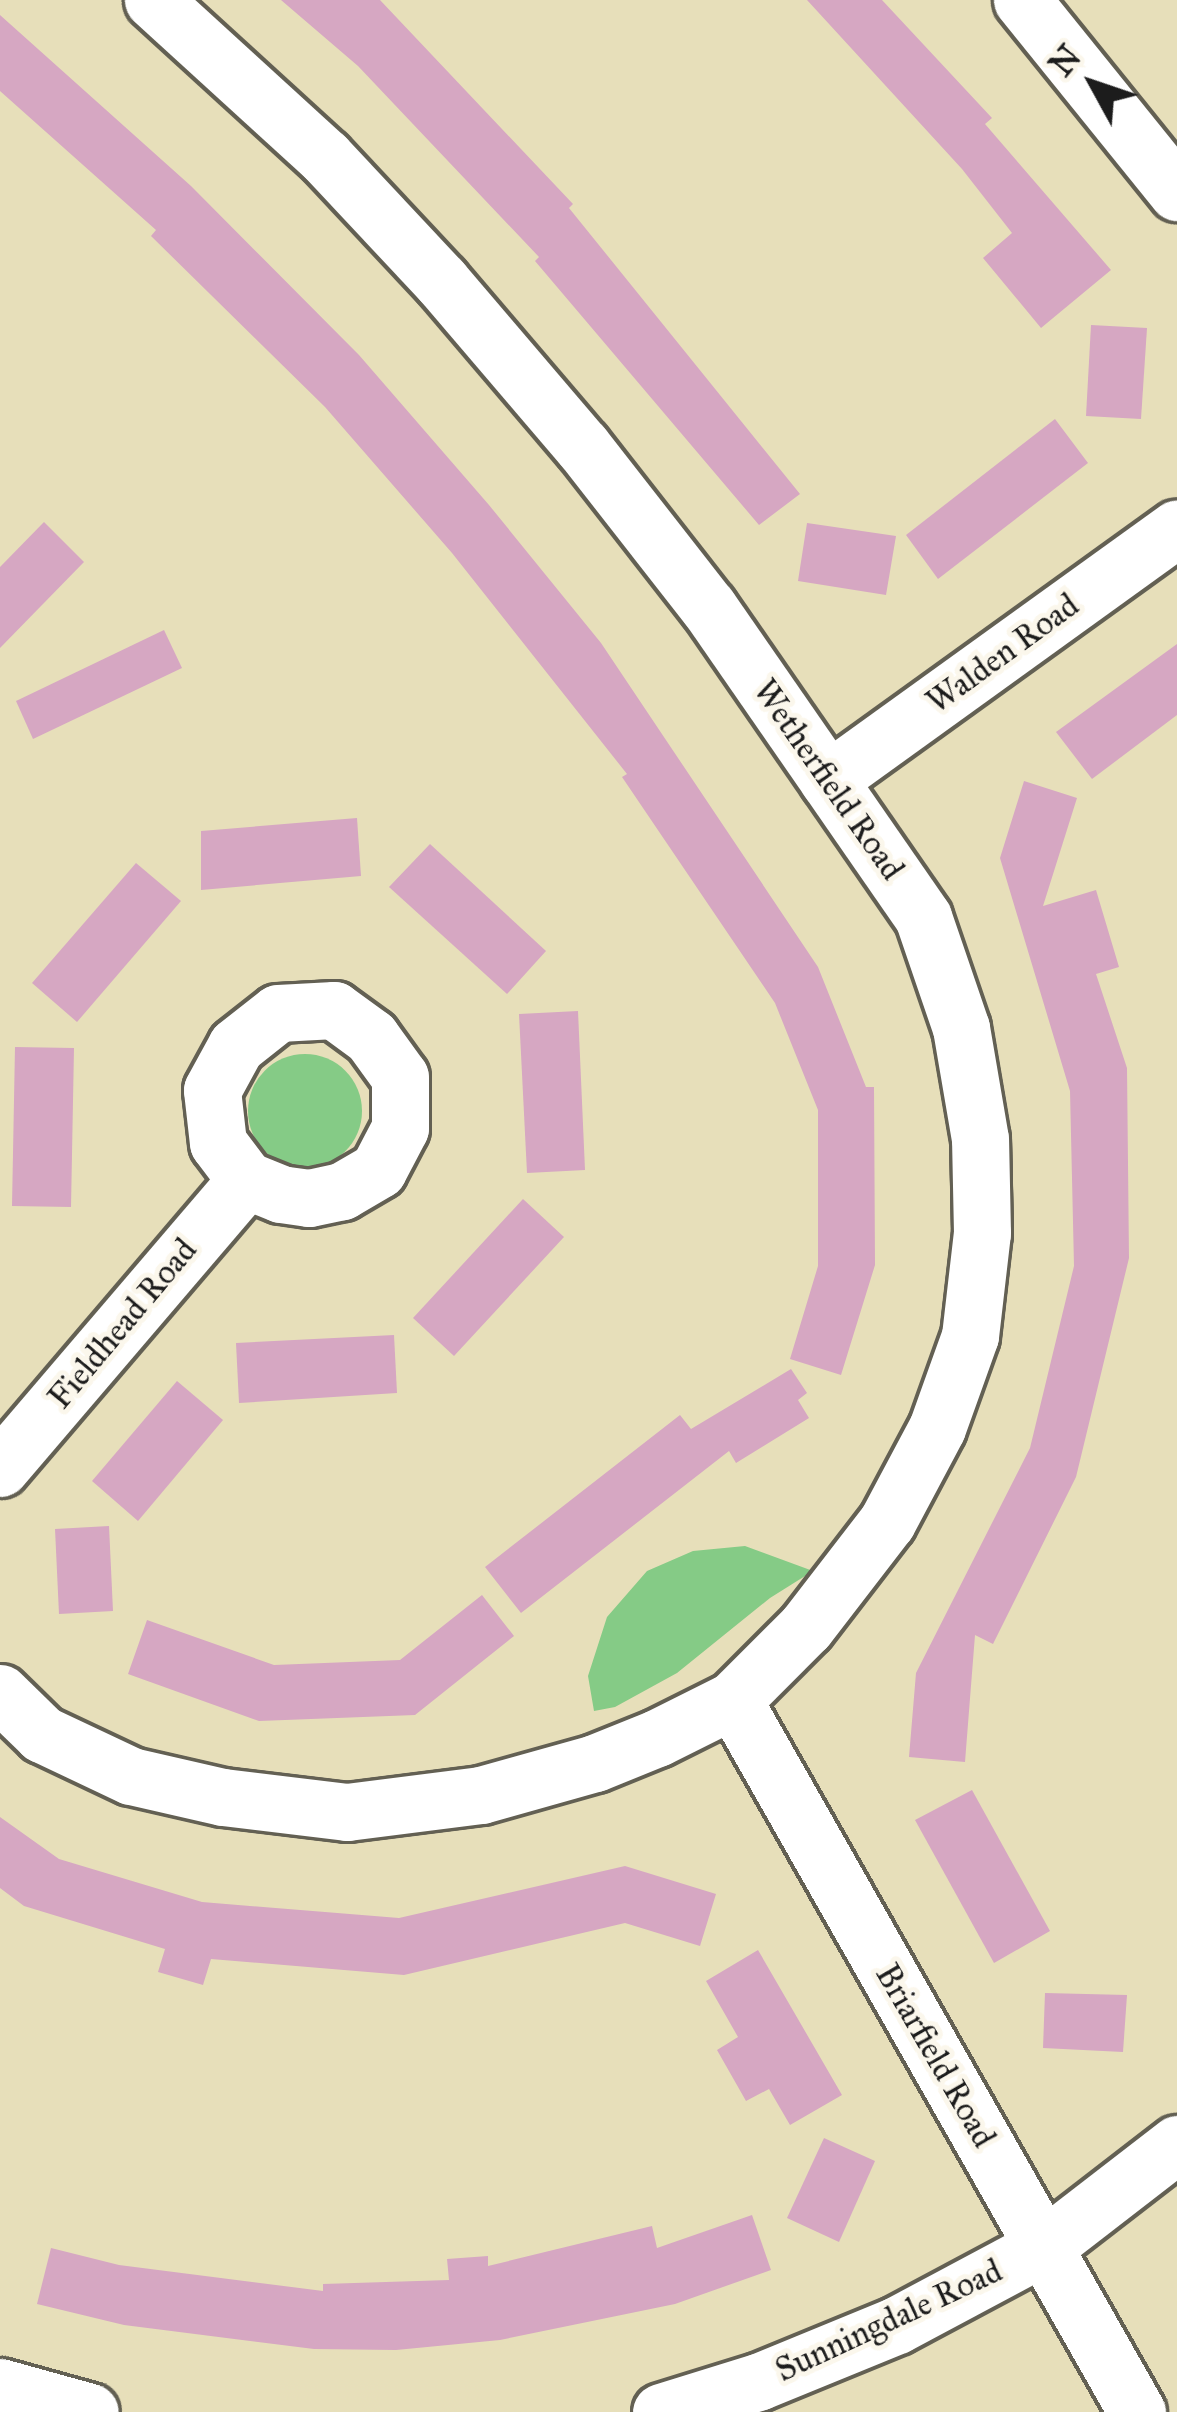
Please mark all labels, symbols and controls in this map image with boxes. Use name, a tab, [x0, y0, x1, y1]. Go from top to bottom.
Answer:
north arrow	[1033, 24, 1153, 144]
text: N	[1041, 37, 1090, 84]
street label: Walden Road	[919, 586, 1087, 722]
street label: Wetherfield Road	[744, 672, 912, 888]
street label: Fieldhead Road	[40, 1231, 206, 1417]
street label: Briarfield Road	[867, 1957, 1003, 2155]
street label: Sunningdale Road	[770, 2251, 1008, 2391]

